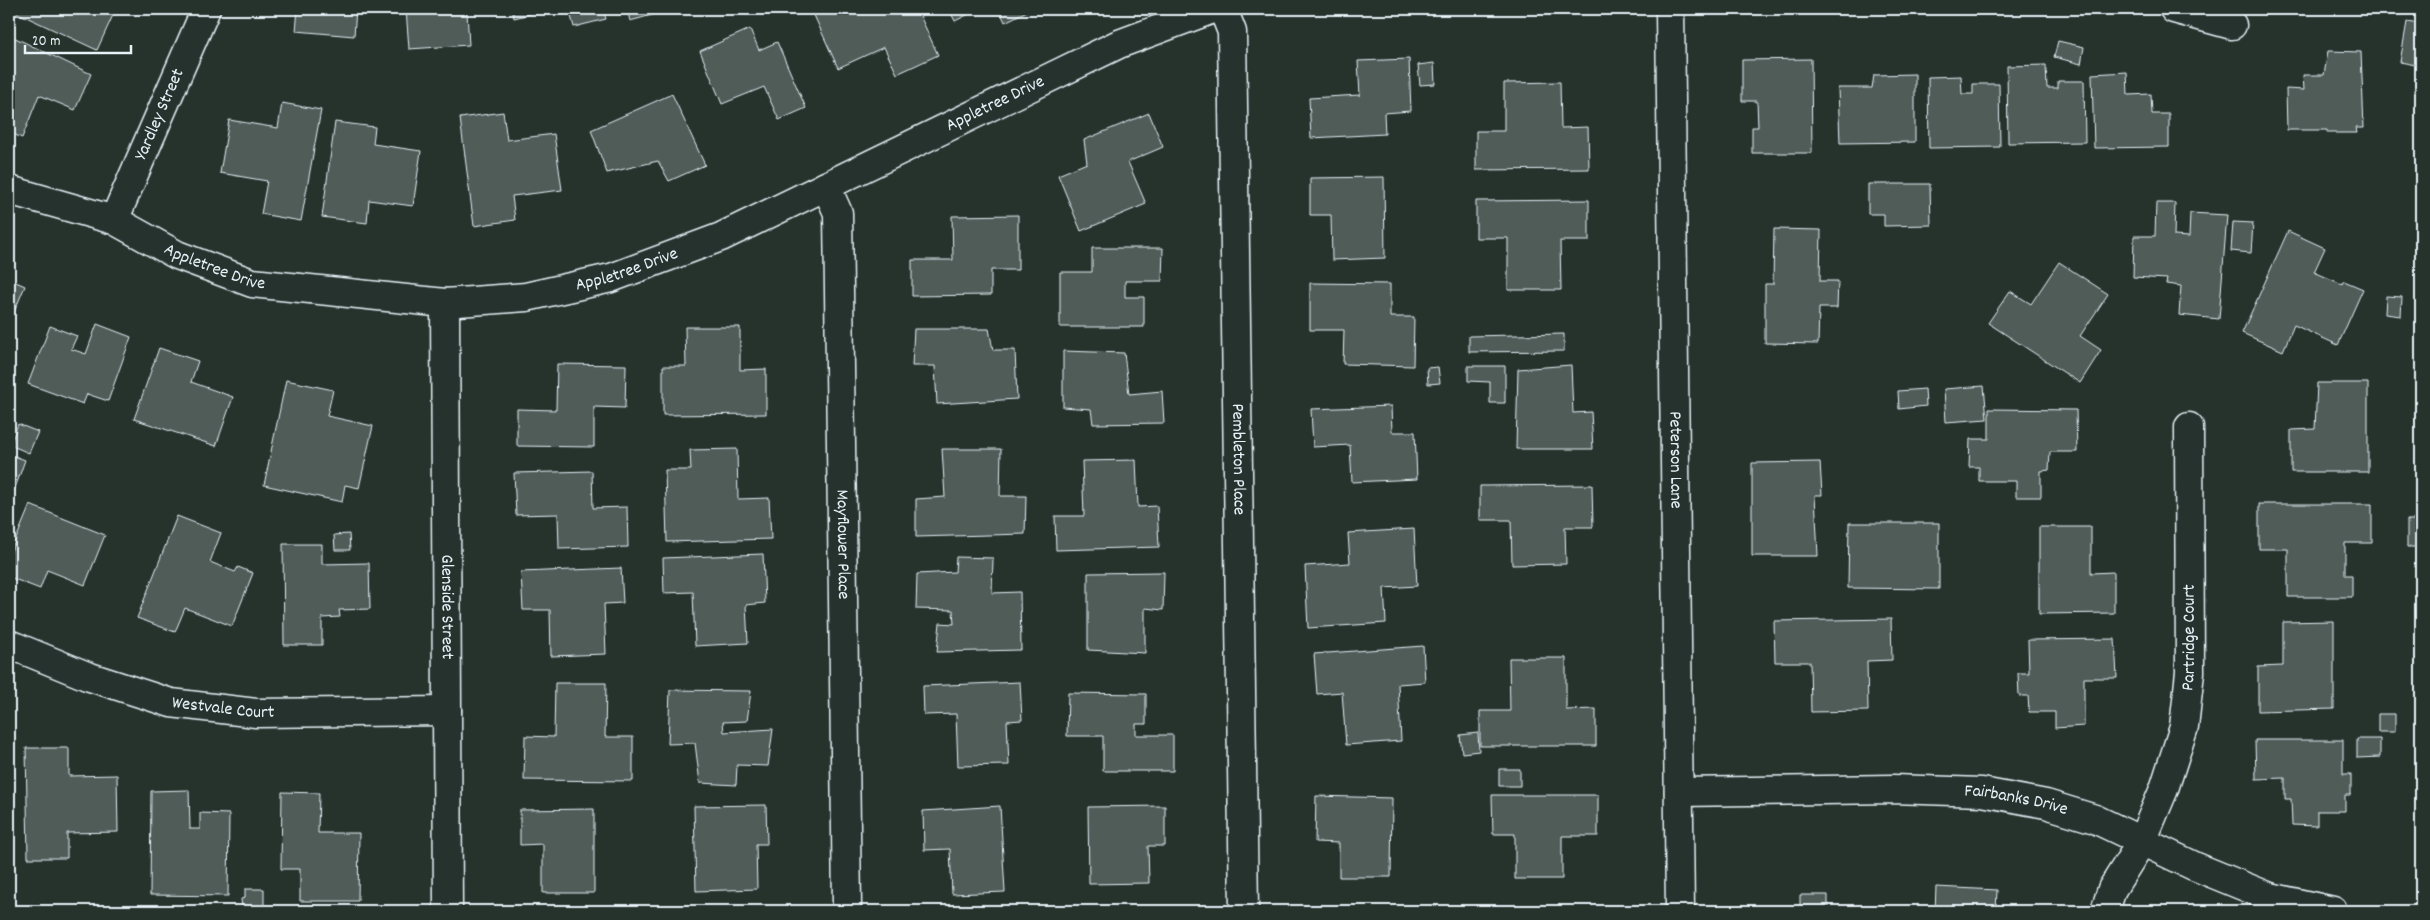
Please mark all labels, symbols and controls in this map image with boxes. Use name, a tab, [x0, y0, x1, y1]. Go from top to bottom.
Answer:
scale bar	[25, 22, 131, 54]
text: 20 m	[32, 31, 60, 53]
street label: Yardley Street	[129, 65, 191, 164]
street label: Appletree Drive	[942, 69, 1049, 138]
street label: Appletree Drive	[159, 237, 266, 297]
street label: Appletree Drive	[573, 242, 682, 298]
street label: Pembleton Place	[1225, 403, 1251, 515]
street label: Peterson Lane	[1662, 411, 1688, 509]
street label: Mayflower Place	[829, 489, 856, 600]
street label: Glenside Street	[434, 555, 459, 660]
street label: Partridge Court	[2176, 584, 2203, 692]
street label: Westvale Court	[171, 691, 275, 726]
street label: Fairbanks Drive	[1964, 779, 2071, 822]

